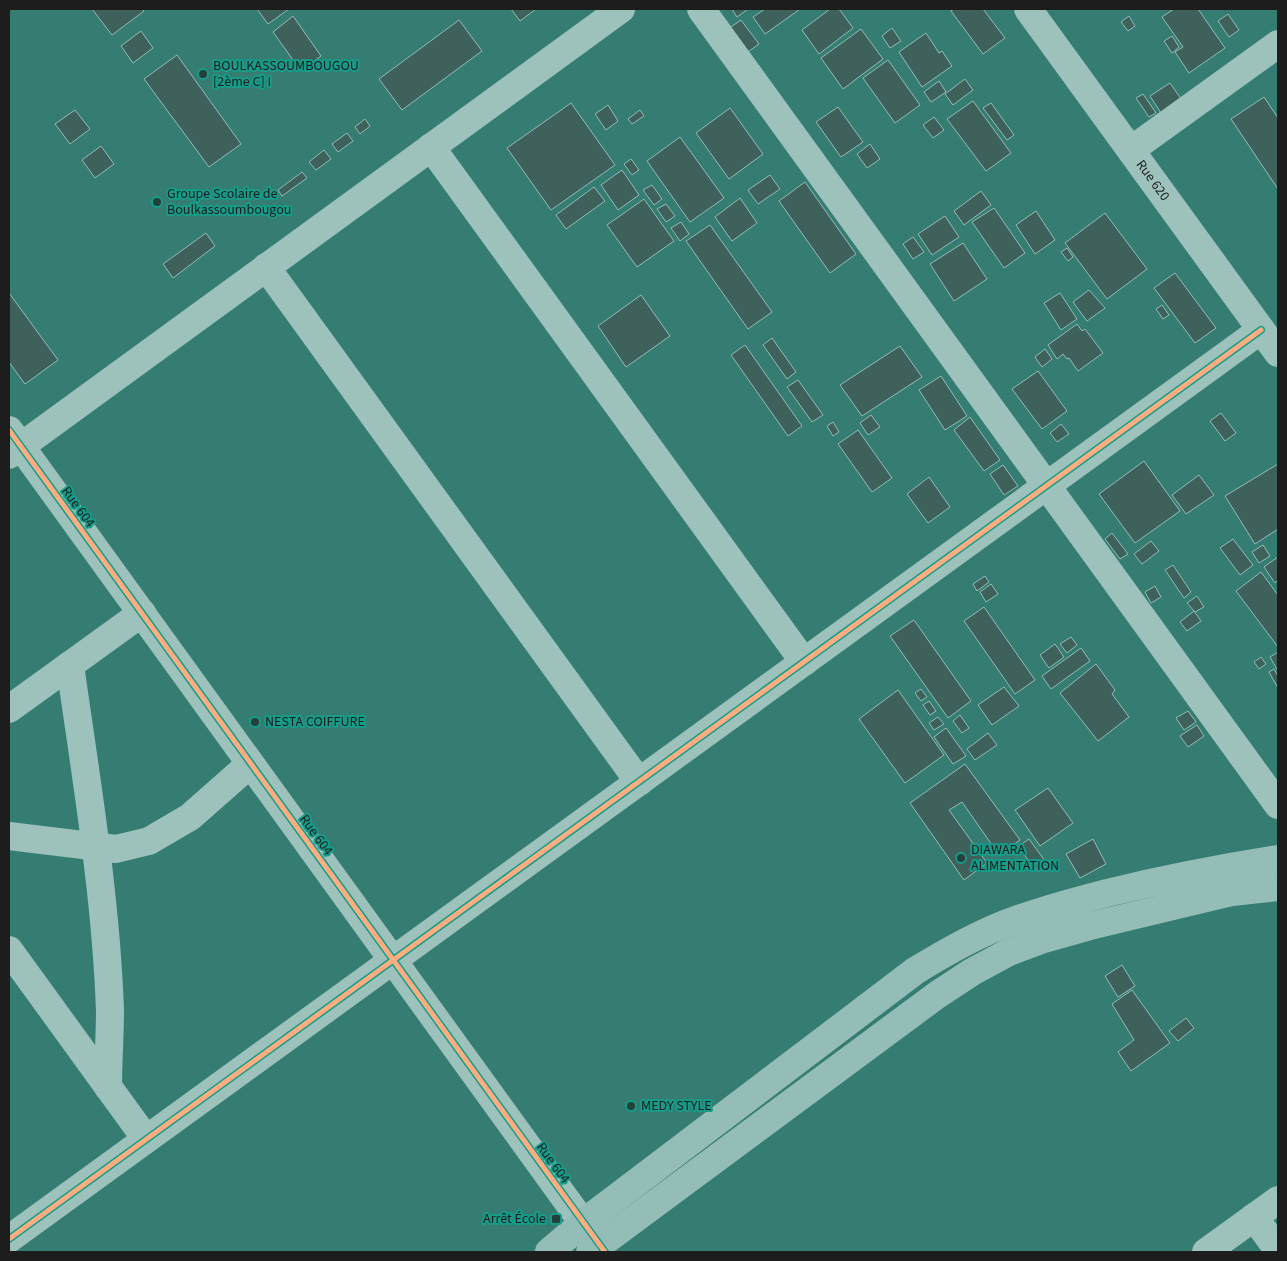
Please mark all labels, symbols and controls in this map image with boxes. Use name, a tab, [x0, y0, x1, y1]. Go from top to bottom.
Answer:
place label: BOULKASSOUMBOUGOU [2ème C] I	[213, 56, 359, 92]
marker: BOULKASSOUMBOUGOU [2ème C] I	[197, 68, 209, 80]
street label: Rue 620	[1131, 156, 1174, 205]
place label: Groupe Scolaire de Boulkassoumbougou	[167, 184, 291, 220]
marker: Groupe Scolaire de Boulkassoumbougou	[151, 196, 163, 208]
street label: Rue 604	[56, 482, 100, 532]
place label: NESTA COIFFURE	[265, 712, 365, 732]
marker: NESTA COIFFURE	[249, 716, 261, 728]
street label: Rue 604	[294, 810, 338, 860]
place label: DIAWARA ALIMENTATION	[971, 840, 1059, 876]
marker: DIAWARA ALIMENTATION	[955, 852, 967, 864]
place label: MEDY STYLE	[641, 1096, 712, 1116]
marker: MEDY STYLE	[625, 1100, 637, 1112]
street label: Rue 604	[531, 1138, 575, 1188]
place label: Arrêt École	[483, 1209, 546, 1229]
marker: Arrêt École	[550, 1213, 562, 1225]

